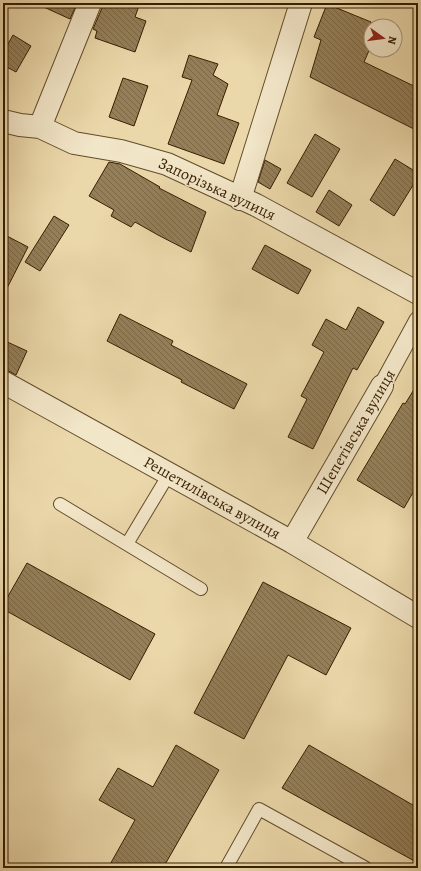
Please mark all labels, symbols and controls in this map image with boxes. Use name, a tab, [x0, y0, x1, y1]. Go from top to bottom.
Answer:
north arrow	[363, 18, 403, 58]
text: N	[384, 35, 400, 46]
street label: Запорізька вулиця	[155, 152, 279, 226]
street label: Шепетівська вулиця	[311, 365, 401, 499]
street label: Решетилівська вулиця	[140, 451, 285, 545]

